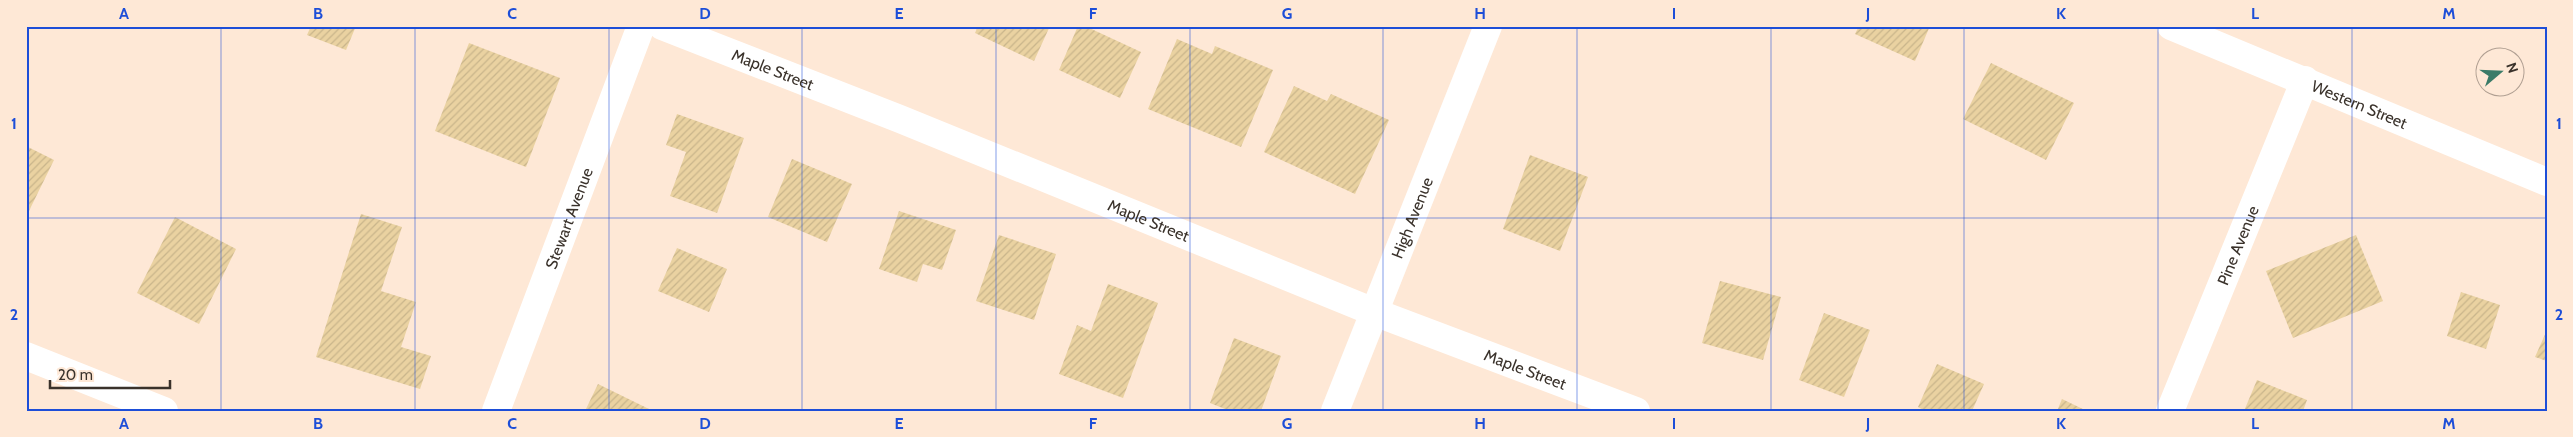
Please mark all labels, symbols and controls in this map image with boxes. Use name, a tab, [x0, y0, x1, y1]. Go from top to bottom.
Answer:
text: A	[119, 4, 129, 23]
text: B	[313, 4, 323, 23]
text: C	[507, 4, 517, 23]
text: D	[699, 4, 711, 23]
text: E	[894, 4, 904, 23]
text: F	[1089, 4, 1098, 23]
text: G	[1282, 4, 1292, 23]
text: H	[1474, 4, 1486, 23]
text: I	[1672, 4, 1676, 23]
text: J	[1865, 4, 1870, 23]
text: K	[2056, 4, 2066, 23]
text: L	[2251, 4, 2259, 23]
text: M	[2442, 4, 2456, 23]
street label: Maple Street	[729, 45, 817, 94]
north arrow	[2476, 48, 2526, 98]
text: N	[2502, 60, 2522, 75]
street label: Western Street	[2309, 76, 2411, 133]
text: 1	[11, 114, 17, 133]
text: 1	[2556, 114, 2562, 133]
street label: Stewart Avenue	[541, 165, 596, 272]
street label: High Avenue	[1387, 174, 1436, 261]
street label: Maple Street	[1105, 195, 1193, 246]
street label: Pine Avenue	[2213, 203, 2262, 288]
text: 2	[10, 305, 18, 324]
text: 2	[2555, 305, 2563, 324]
street label: Maple Street	[1482, 345, 1569, 393]
scale bar	[50, 357, 170, 389]
text: 20 m	[58, 366, 93, 384]
text: A	[119, 414, 129, 433]
text: B	[313, 414, 323, 433]
text: C	[507, 414, 517, 433]
text: D	[699, 414, 711, 433]
text: E	[894, 414, 904, 433]
text: F	[1089, 414, 1098, 433]
text: G	[1282, 414, 1292, 433]
text: H	[1474, 414, 1486, 433]
text: I	[1672, 414, 1676, 433]
text: J	[1865, 414, 1870, 433]
text: K	[2056, 414, 2066, 433]
text: L	[2251, 414, 2259, 433]
text: M	[2442, 414, 2456, 433]

